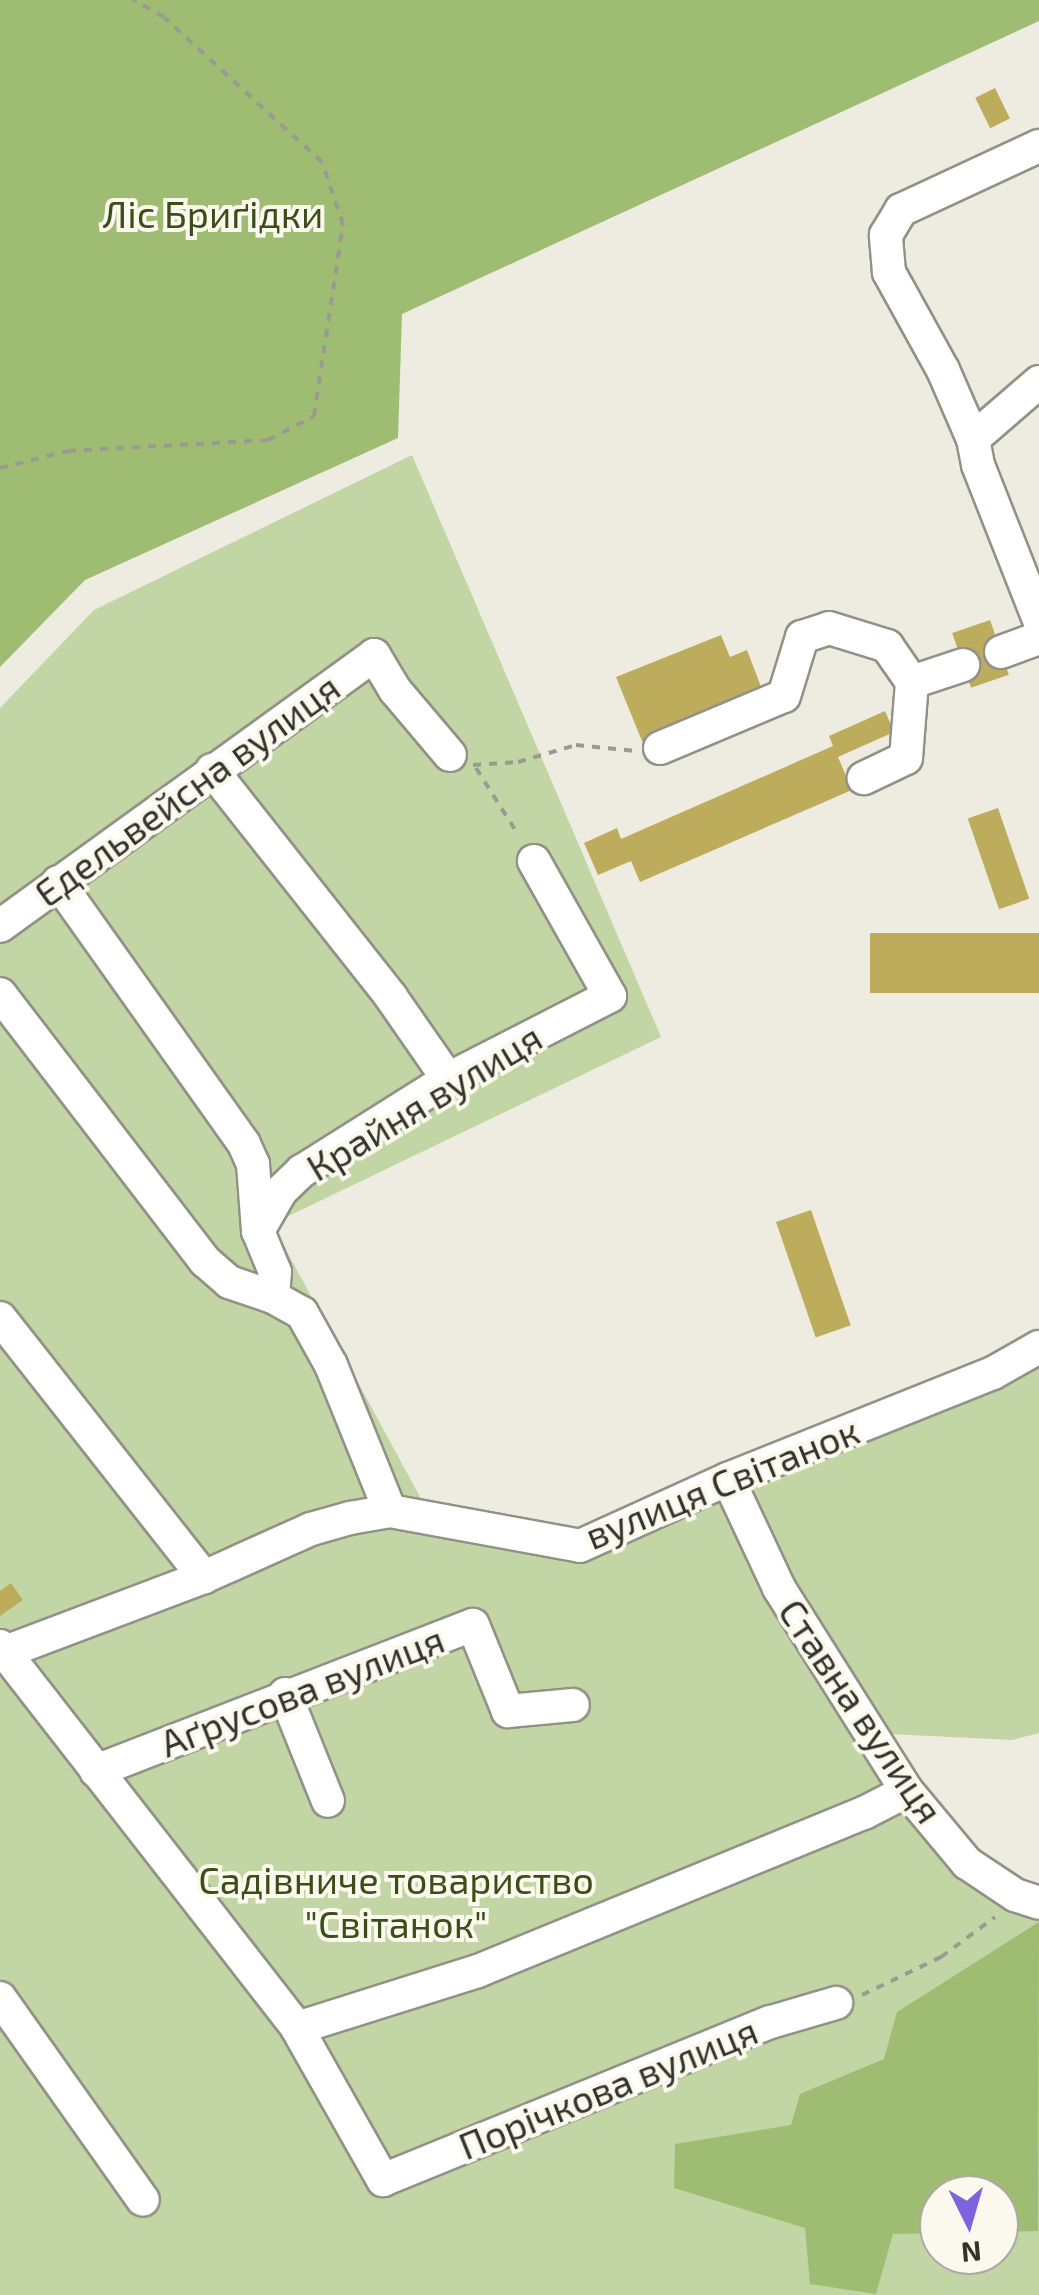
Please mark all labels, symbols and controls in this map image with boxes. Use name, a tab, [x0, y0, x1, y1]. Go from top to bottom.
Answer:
park label: Ліс Бриґідки	[103, 191, 323, 237]
street label: Едельвейсна вулиця	[26, 664, 348, 916]
street label: Крайня вулиця	[298, 1014, 550, 1190]
street label: вулиця Світанок	[578, 1407, 866, 1559]
street label: Ставна вулиця	[769, 1590, 953, 1832]
street label: Аґрусова вулиця	[154, 1616, 450, 1766]
park label: Садівниче товариство "Світанок"	[198, 1857, 594, 1946]
street label: Порічкова вулиця	[452, 2007, 764, 2169]
north arrow	[919, 2175, 1019, 2275]
text: N	[960, 2235, 983, 2271]

